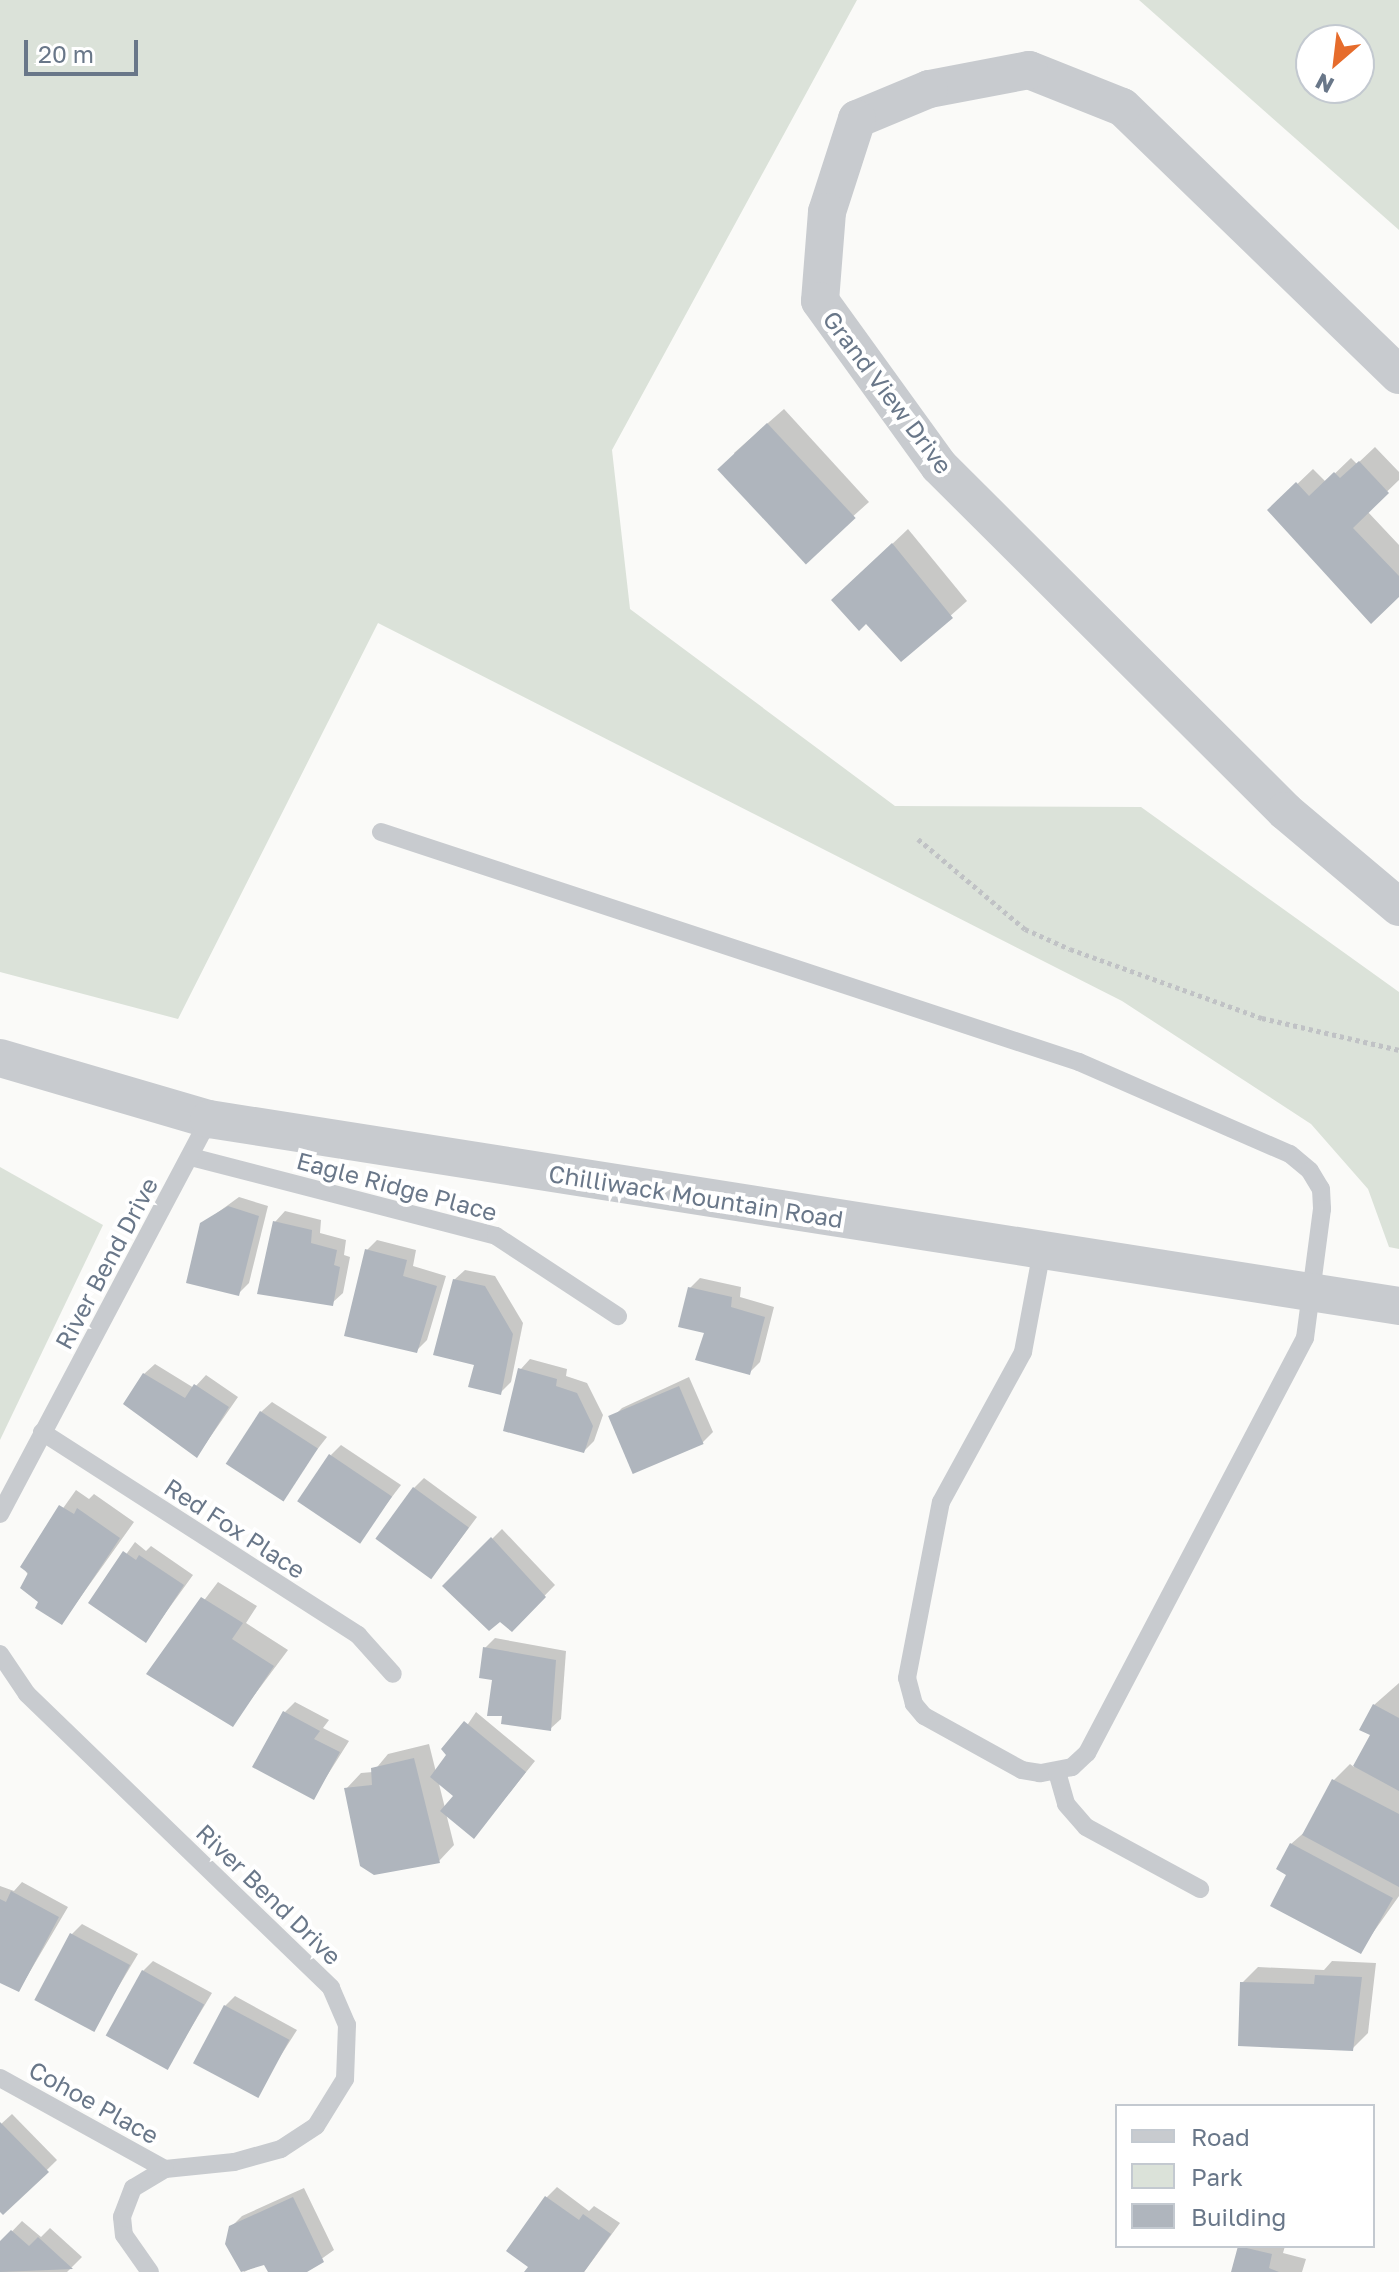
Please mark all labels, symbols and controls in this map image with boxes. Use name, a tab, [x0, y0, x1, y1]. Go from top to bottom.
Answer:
scale bar	[28, 24, 142, 74]
north arrow	[1295, 24, 1375, 104]
text: 20 m	[38, 39, 94, 68]
text: N	[1311, 68, 1338, 100]
street label: Grand View Drive	[817, 305, 959, 479]
street label: Eagle Ridge Place	[294, 1145, 500, 1227]
street label: Chilliwack Mountain Road	[547, 1158, 845, 1234]
street label: River Bend Drive	[49, 1172, 163, 1354]
street label: Red Fox Place	[159, 1472, 311, 1584]
street label: River Bend Drive	[191, 1818, 347, 1970]
street label: Cohoe Place	[24, 2055, 164, 2149]
legend	[1115, 2104, 1375, 2248]
text: Road	[1191, 2122, 1250, 2151]
text: Park	[1191, 2162, 1243, 2191]
text: Building	[1191, 2202, 1286, 2231]

